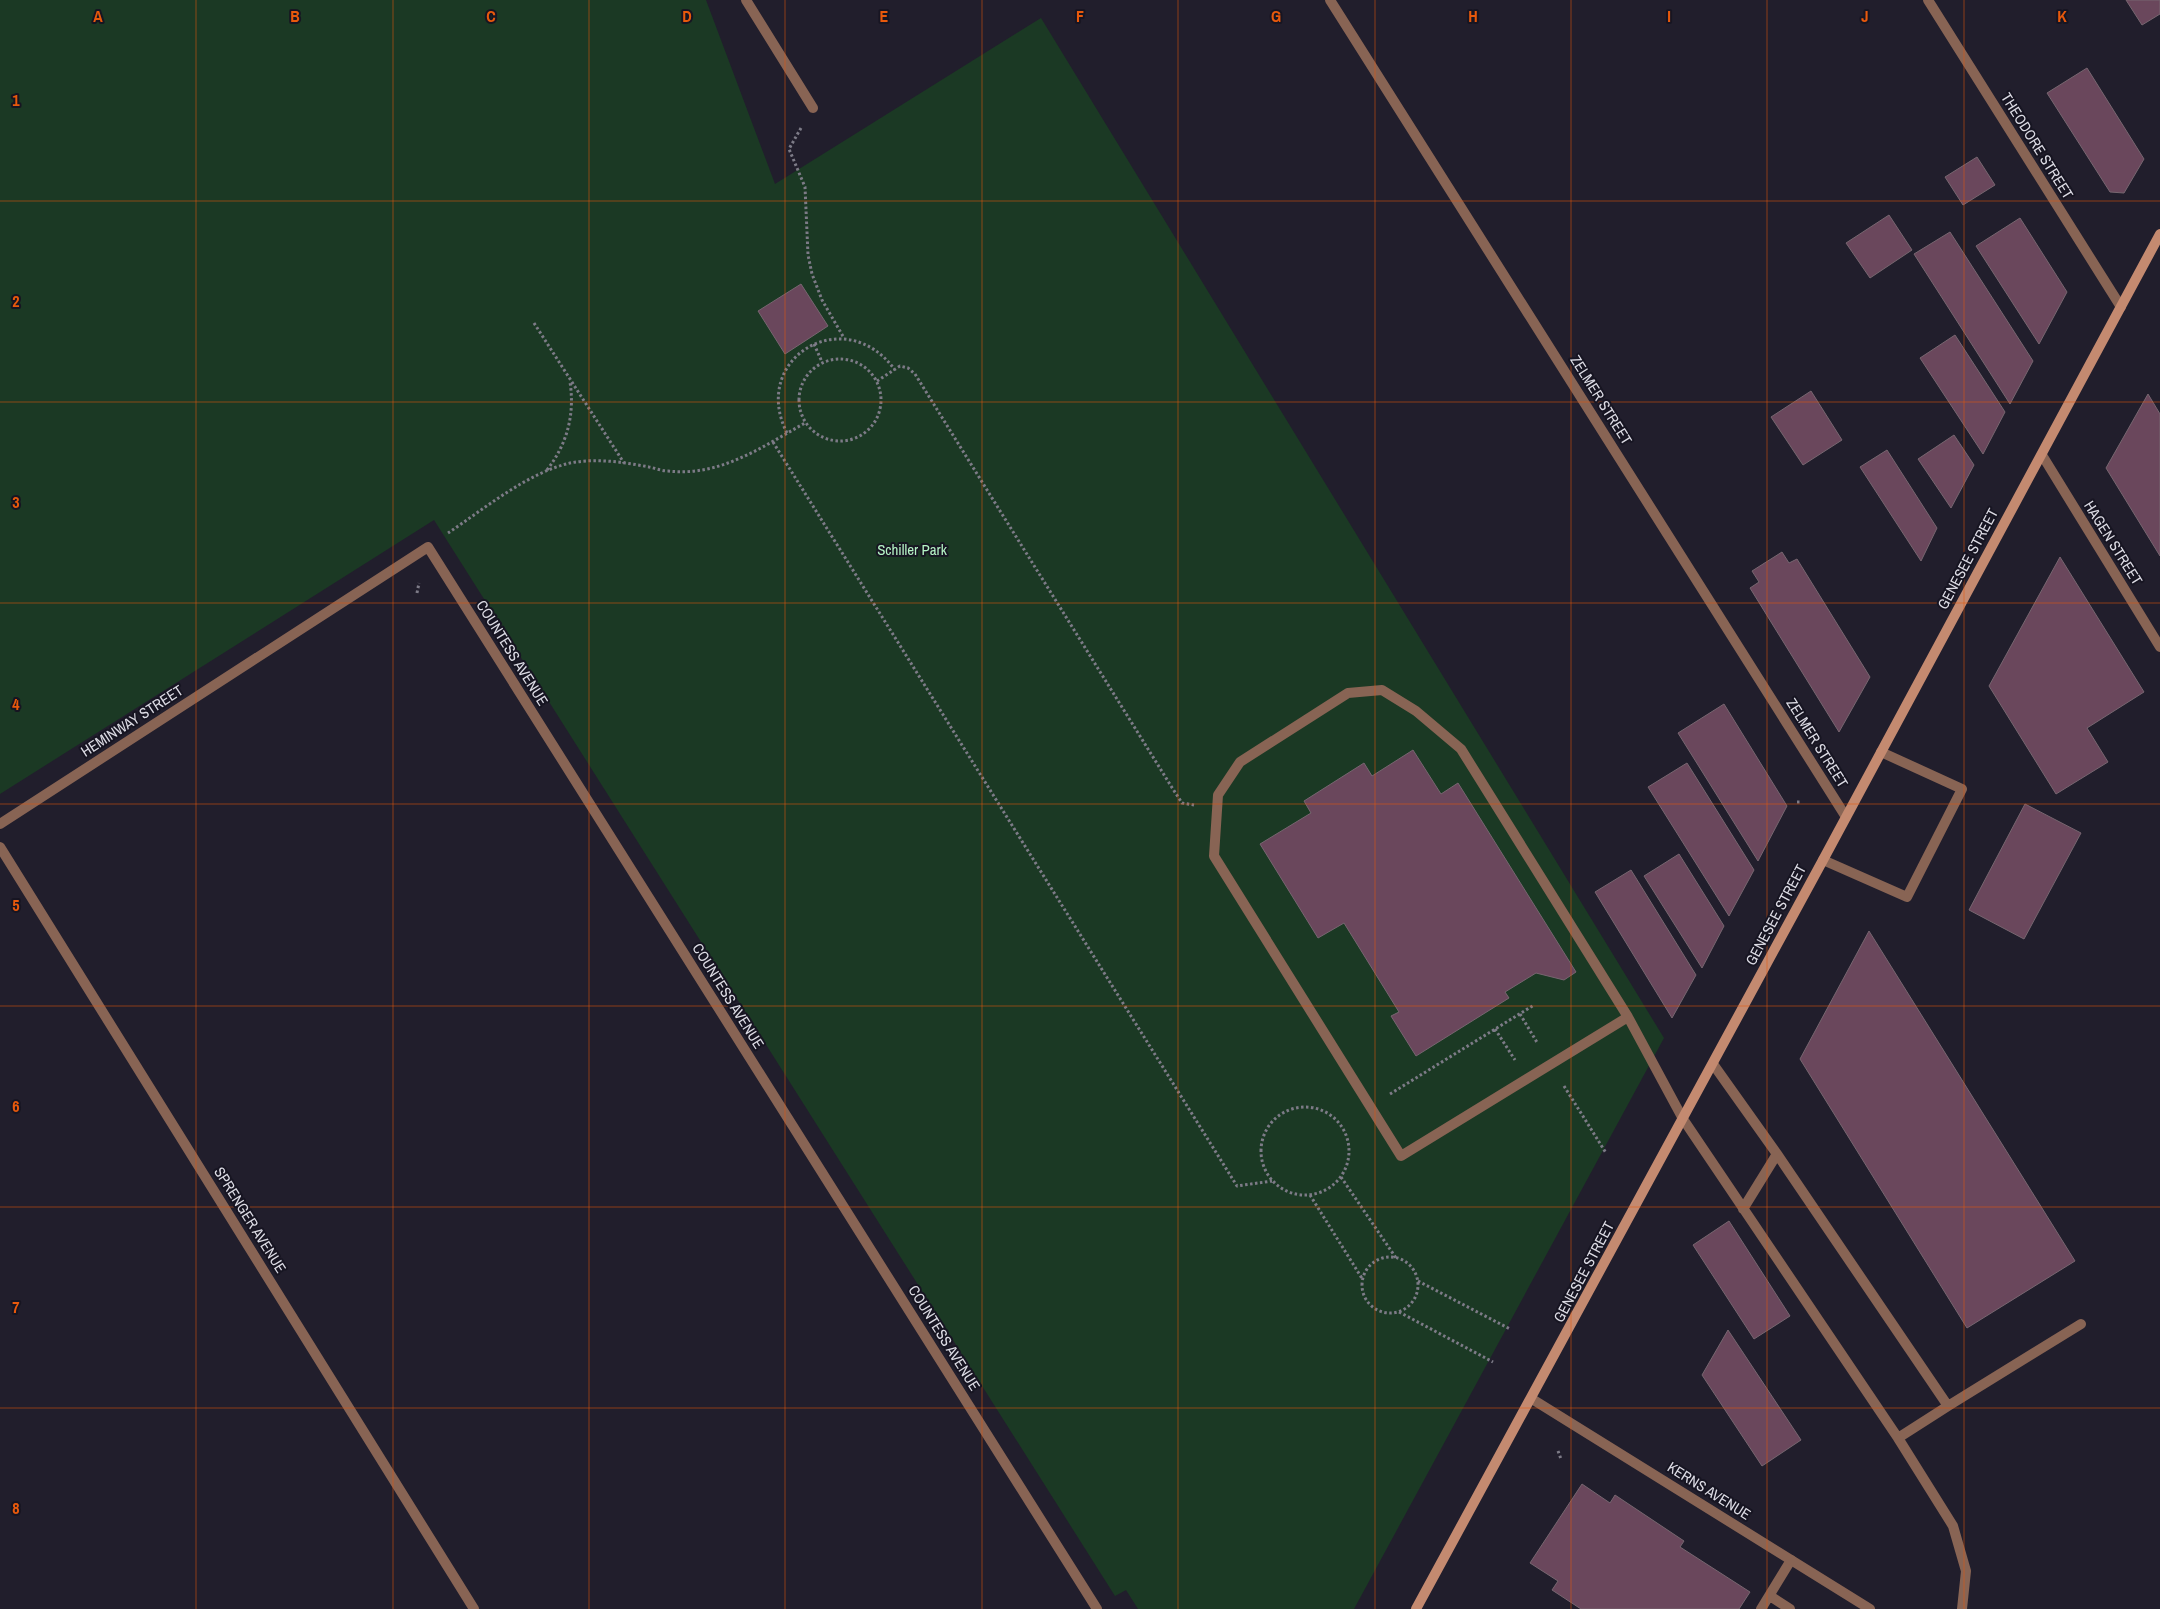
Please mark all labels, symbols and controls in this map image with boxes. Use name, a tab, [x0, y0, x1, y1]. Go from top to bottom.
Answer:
text: A	[93, 5, 103, 27]
text: B	[290, 5, 300, 27]
text: C	[486, 5, 496, 27]
text: D	[682, 5, 692, 27]
text: E	[880, 5, 889, 27]
text: F	[1076, 5, 1084, 27]
text: G	[1271, 5, 1281, 27]
text: H	[1468, 5, 1478, 27]
text: I	[1667, 5, 1671, 27]
text: J	[1861, 5, 1869, 27]
text: K	[2057, 5, 2067, 27]
text: 1	[12, 89, 20, 111]
street label: THEODORE STREET	[1996, 89, 2079, 203]
text: 2	[12, 290, 20, 312]
street label: ZELMER STREET	[1566, 351, 1638, 449]
text: 3	[12, 491, 20, 513]
street label: HAGEN STREET	[2079, 497, 2148, 589]
street label: GENESEE STREET	[1932, 504, 2003, 613]
park label: Schiller Park	[877, 539, 948, 560]
street label: COUNTESS AVENUE	[472, 596, 553, 710]
street label: HEMINWAY STREET	[77, 679, 187, 762]
text: 4	[12, 693, 20, 715]
street label: ZELMER STREET	[1782, 694, 1854, 792]
street label: GENESEE STREET	[1740, 860, 1811, 969]
text: 5	[12, 894, 20, 916]
street label: COUNTESS AVENUE	[688, 939, 769, 1053]
text: 6	[12, 1095, 20, 1117]
street label: SPRENGER AVENUE	[209, 1163, 292, 1277]
street label: GENESEE STREET	[1548, 1217, 1619, 1326]
street label: COUNTESS AVENUE	[904, 1281, 985, 1395]
text: 7	[12, 1296, 20, 1318]
street label: KERNS AVENUE	[1663, 1457, 1755, 1525]
text: 8	[12, 1497, 20, 1519]

